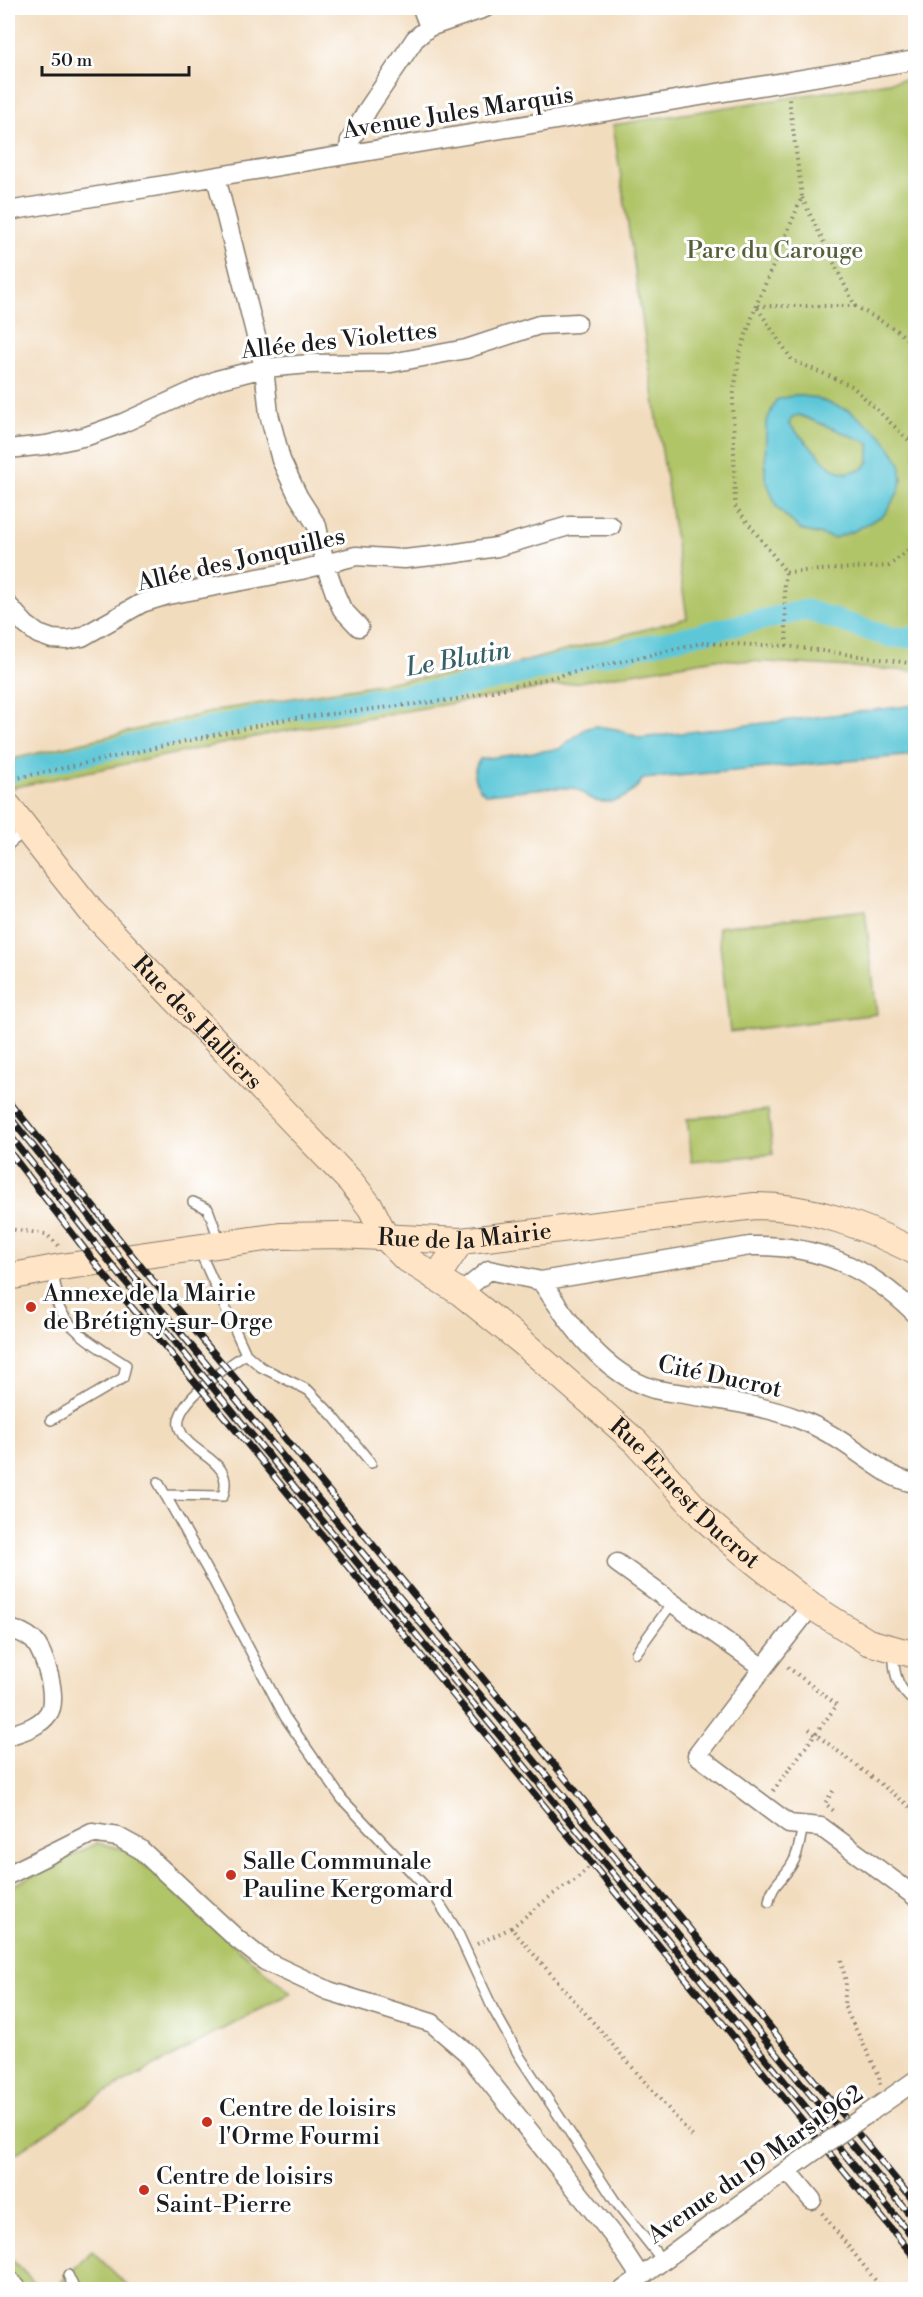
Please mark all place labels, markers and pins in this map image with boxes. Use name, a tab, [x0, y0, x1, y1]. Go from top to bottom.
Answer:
place label: Annexe de la Mairie de Brétigny-sur-Orge	[42, 1279, 273, 1337]
marker: Annexe de la Mairie de Brétigny-sur-Orge	[24, 1300, 38, 1314]
place label: Salle Communale Pauline Kergomard	[243, 1847, 453, 1905]
marker: Salle Communale Pauline Kergomard	[224, 1868, 238, 1882]
place label: Centre de loisirs l'Orme Fourmi	[219, 2094, 396, 2152]
marker: Centre de loisirs l'Orme Fourmi	[200, 2115, 214, 2129]
place label: Centre de loisirs Saint-Pierre	[156, 2162, 333, 2220]
marker: Centre de loisirs Saint-Pierre	[137, 2183, 151, 2197]

